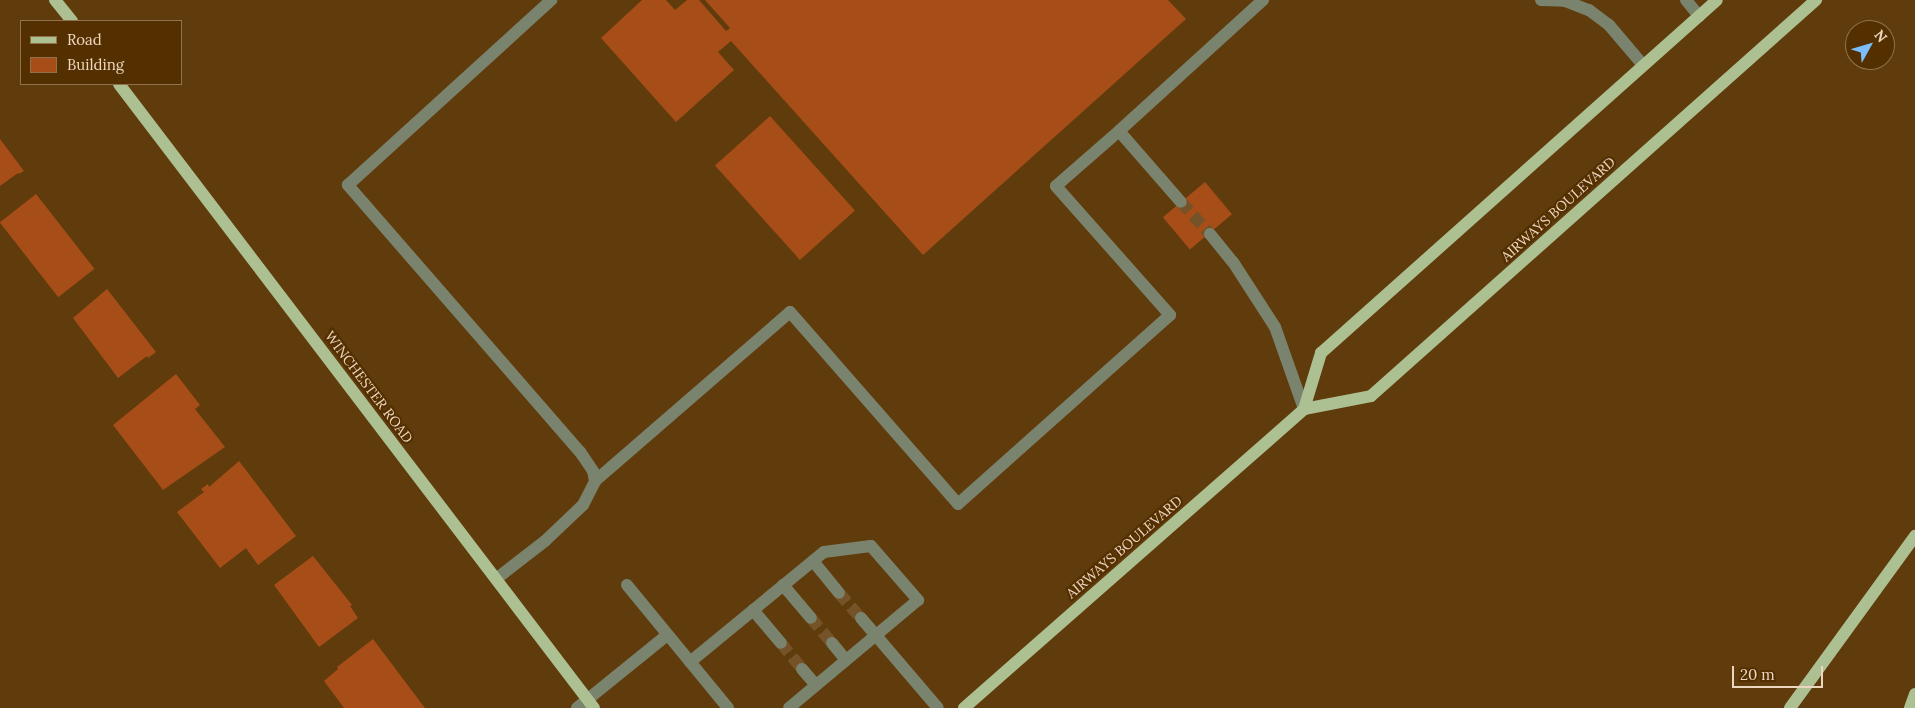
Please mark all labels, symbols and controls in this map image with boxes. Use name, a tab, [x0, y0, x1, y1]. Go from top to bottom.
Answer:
legend	[20, 20, 182, 85]
north arrow	[1845, 20, 1895, 70]
text: N	[1870, 26, 1891, 46]
text: Road	[67, 30, 102, 49]
text: Building	[67, 55, 124, 74]
street label: AIRWAYS BOULEVARD	[1497, 153, 1619, 265]
street label: WINCHESTER ROAD	[321, 328, 417, 446]
street label: AIRWAYS BOULEVARD	[1063, 492, 1185, 602]
scale bar	[1735, 656, 1826, 688]
text: 20 m	[1740, 665, 1775, 684]

